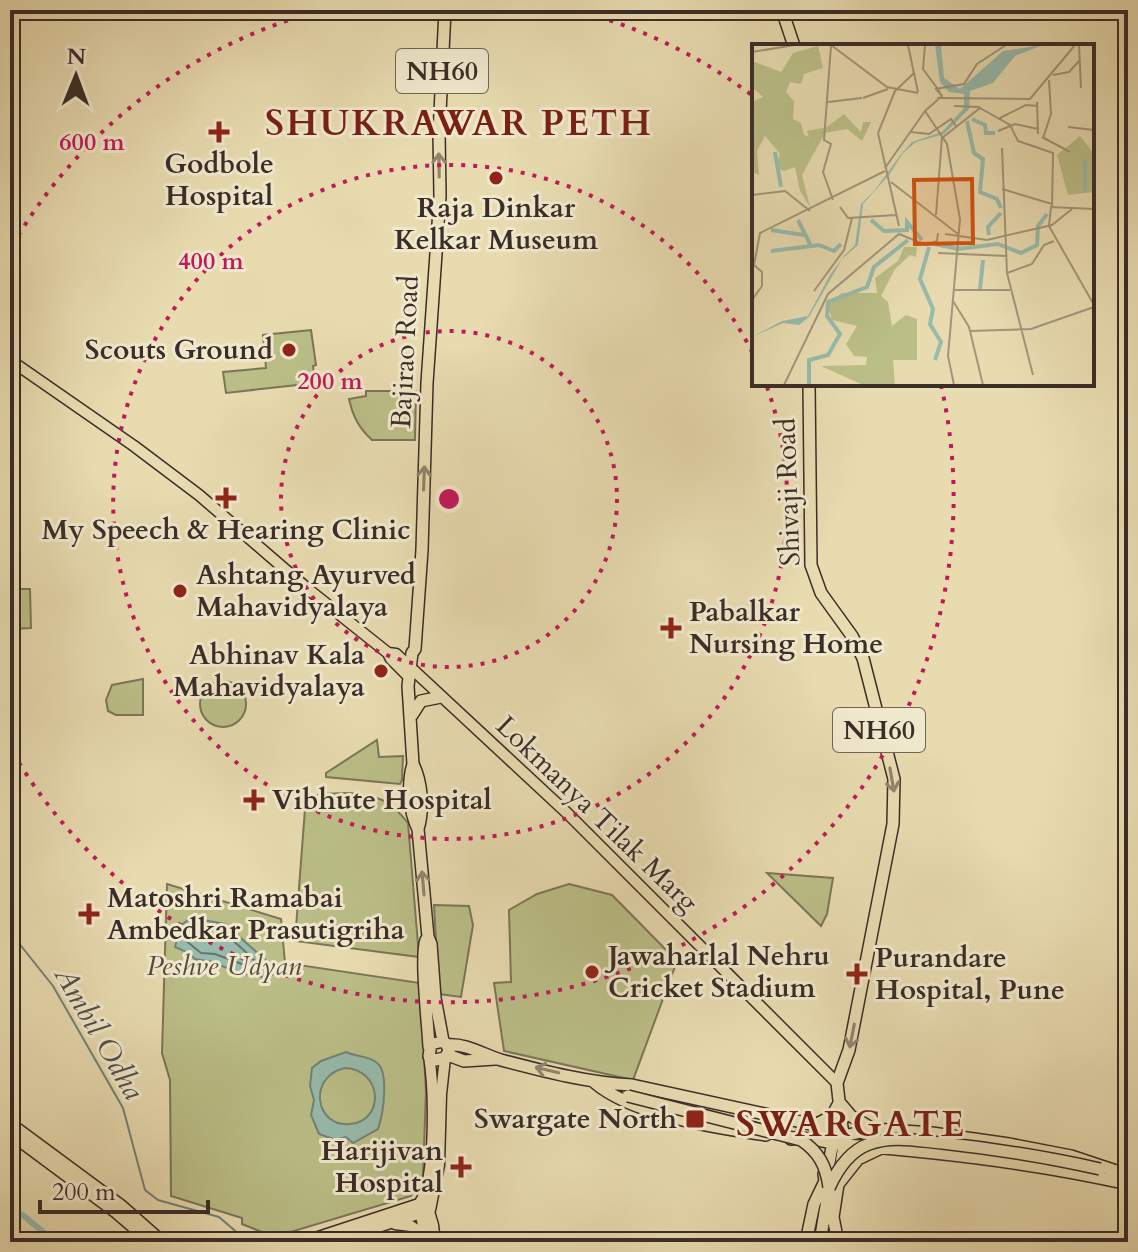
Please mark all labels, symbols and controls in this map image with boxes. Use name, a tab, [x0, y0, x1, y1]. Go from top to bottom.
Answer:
north arrow	[36, 36, 116, 116]
text: N	[67, 42, 86, 72]
inset map	[752, 44, 1094, 386]
road number: NH60	[396, 49, 488, 93]
district label: SHUKRAWAR PETH	[265, 99, 653, 148]
marker: Godbole Hospital	[208, 121, 230, 143]
text: 600 m	[59, 126, 126, 159]
place label: Godbole Hospital	[164, 145, 274, 215]
one-way arrow	[432, 152, 447, 179]
marker: Raja Dinkar Kelkar Museum	[487, 169, 505, 187]
place label: Raja Dinkar Kelkar Museum	[394, 189, 598, 259]
text: 400 m	[178, 245, 245, 278]
street label: Bajirao Road	[382, 274, 428, 430]
place label: Scouts Ground	[85, 331, 273, 369]
marker: Scouts Ground	[280, 341, 298, 359]
text: 200 m	[297, 365, 364, 398]
street label: Shivaji Road	[766, 417, 810, 567]
one-way arrow	[417, 465, 432, 492]
centre of rings	[435, 485, 463, 513]
marker: My Speech & Hearing Clinic	[215, 487, 237, 509]
place label: My Speech & Hearing Clinic	[41, 511, 411, 549]
place label: Ashtang Ayurved Mahavidyalaya	[196, 556, 416, 626]
marker: Ashtang Ayurved Mahavidyalaya	[171, 582, 189, 600]
place label: Pabalkar Nursing Home	[689, 593, 883, 663]
marker: Pabalkar Nursing Home	[660, 617, 682, 639]
place label: Abhinav Kala Mahavidyalaya	[173, 636, 365, 706]
marker: Abhinav Kala Mahavidyalaya	[372, 662, 390, 680]
street label: Lokmanya Tilak Marg	[488, 707, 707, 921]
road number: NH60	[833, 708, 925, 752]
one-way arrow	[885, 767, 900, 792]
place label: Vibhute Hospital	[272, 781, 492, 819]
marker: Vibhute Hospital	[243, 789, 265, 811]
one-way arrow	[415, 870, 430, 897]
place label: Matoshri Ramabai Ambedkar Prasutigriha	[107, 879, 405, 949]
marker: Matoshri Ramabai Ambedkar Prasutigriha	[78, 903, 100, 925]
place label: Jawaharlal Nehru Cricket Stadium	[604, 937, 830, 1007]
place label: Purandare Hospital, Pune	[875, 939, 1065, 1009]
park label: Peshve Udyan	[147, 947, 302, 985]
water label: Ambil Odha	[44, 958, 154, 1108]
marker: Jawaharlal Nehru Cricket Stadium	[583, 963, 601, 981]
marker: Purandare Hospital, Pune	[846, 963, 868, 985]
one-way arrow	[843, 1022, 858, 1048]
one-way arrow	[534, 1062, 560, 1077]
place label: Swargate North	[474, 1100, 678, 1138]
district label: SWARGATE	[736, 1100, 966, 1149]
marker: Swargate North	[684, 1108, 706, 1130]
place label: Harijivan Hospital	[321, 1132, 443, 1202]
marker: Harijivan Hospital	[450, 1156, 472, 1178]
scale bar	[40, 1164, 208, 1214]
text: 200 m	[52, 1176, 116, 1209]

